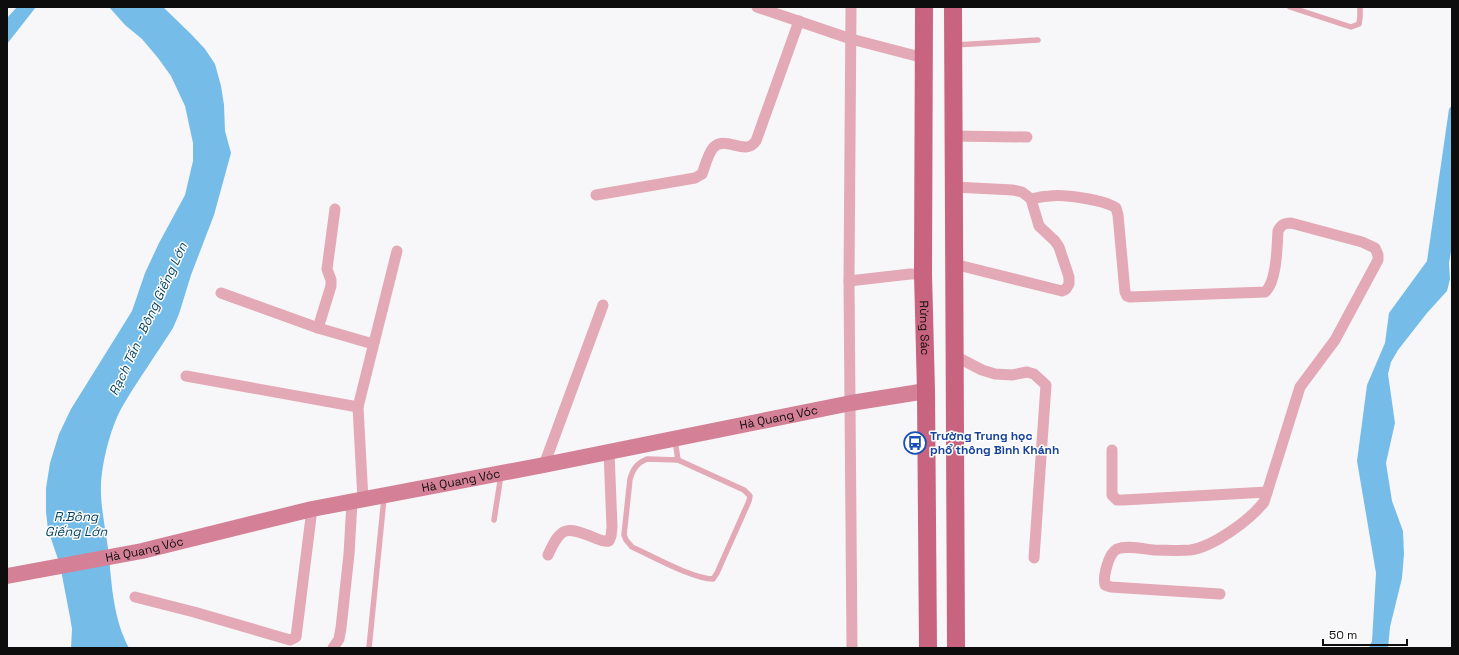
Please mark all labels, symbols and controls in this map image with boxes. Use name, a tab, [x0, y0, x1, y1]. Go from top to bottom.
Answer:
water label: Rạch Tấn - Bông Giếng Lớn	[105, 239, 191, 398]
street label: Rừng Sác	[916, 300, 933, 356]
street label: Hà Quang Vóc	[738, 402, 819, 433]
place label: Trường Trung học phổ thông Bình Khánh	[930, 428, 1059, 458]
bus stop icon: Trường Trung học phổ thông Bình Khánh	[902, 430, 928, 456]
street label: Hà Quang Vóc	[420, 465, 502, 496]
water label: R.Bông Giếng Lớn	[45, 508, 108, 540]
street label: Hà Quang Vóc	[104, 533, 185, 566]
scale bar	[1323, 621, 1407, 647]
text: 50 m	[1329, 627, 1357, 643]

